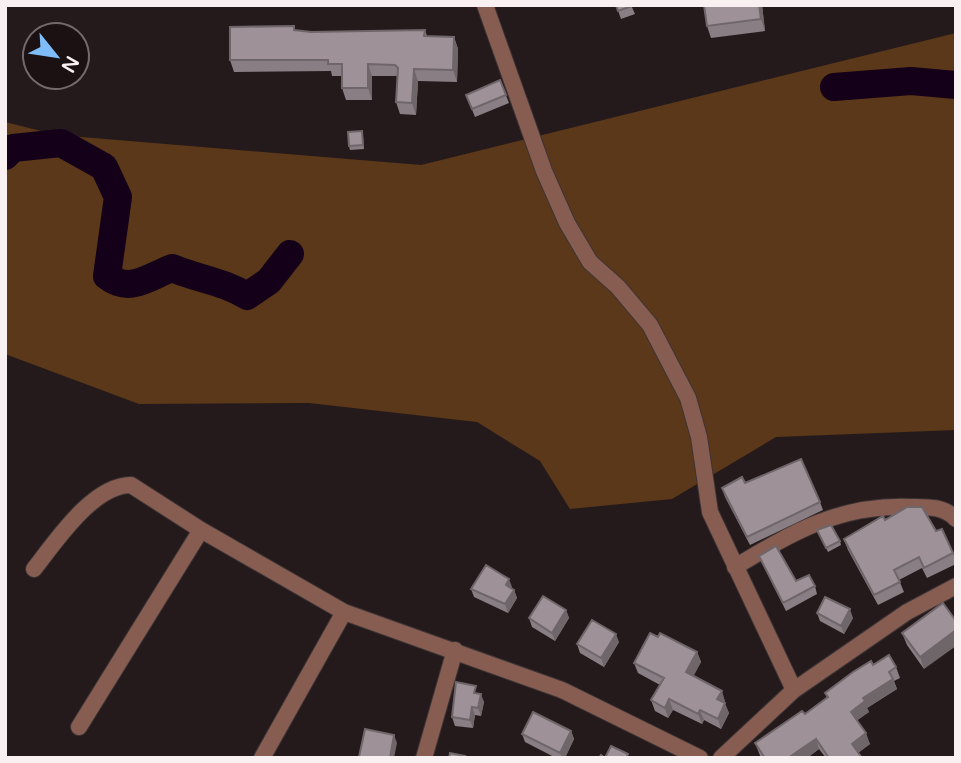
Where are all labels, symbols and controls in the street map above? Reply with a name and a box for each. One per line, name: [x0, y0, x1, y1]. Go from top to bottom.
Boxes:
north arrow: [21, 21, 91, 91]
text: N: [57, 52, 83, 76]

